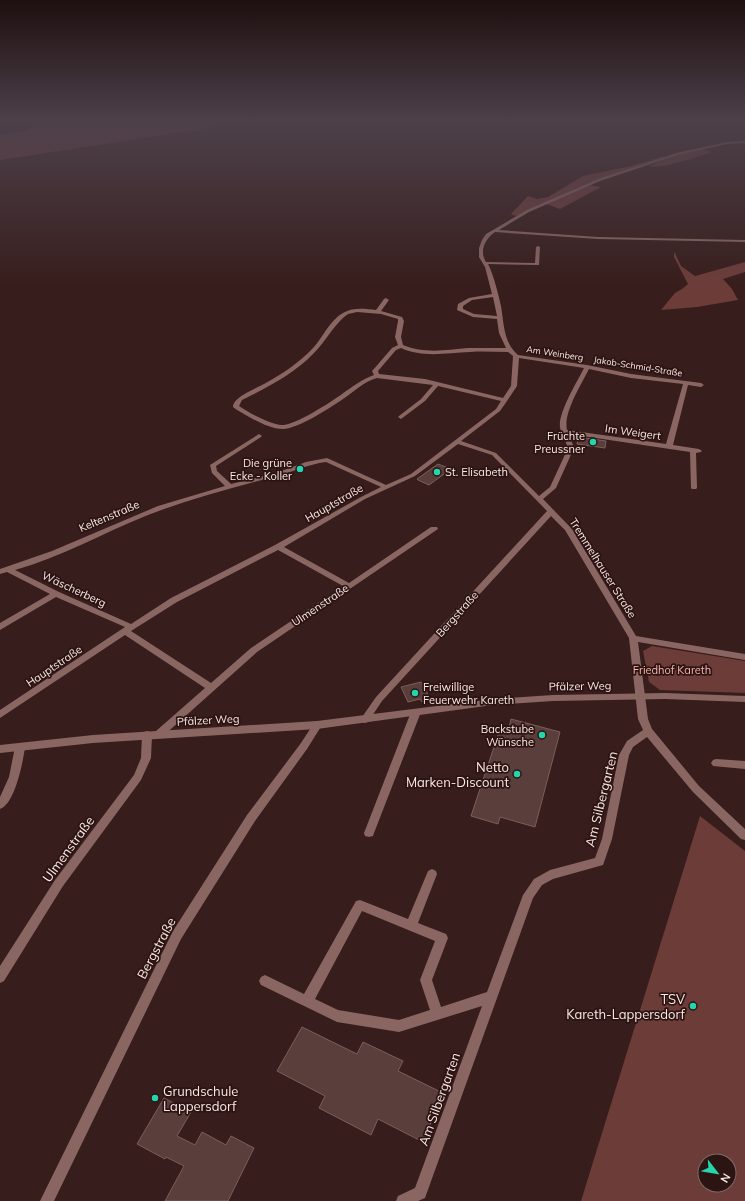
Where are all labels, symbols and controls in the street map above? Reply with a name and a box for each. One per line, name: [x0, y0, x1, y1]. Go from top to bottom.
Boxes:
street label: Am Weinberg: [526, 343, 584, 363]
street label: Jakob-Schmid-Straße: [593, 354, 683, 378]
street label: Im Weigert: [604, 421, 662, 443]
place label: Früchte Preussner: [534, 429, 585, 456]
marker: Früchte Preussner: [588, 437, 598, 447]
place label: Die grüne Ecke - Koller: [230, 456, 292, 483]
marker: Die grüne Ecke - Koller: [295, 464, 305, 474]
place label: St. Elisabeth: [445, 465, 508, 479]
marker: St. Elisabeth: [432, 467, 442, 477]
street label: Hauptstraße: [303, 481, 365, 525]
street label: Keltenstraße: [77, 497, 141, 535]
street label: Tremmelhauser Straße: [566, 515, 640, 621]
street label: Wäscherberg: [40, 568, 108, 610]
street label: Ulmenstraße: [289, 581, 351, 629]
street label: Bergstraße: [433, 588, 481, 640]
street label: Hauptstraße: [23, 642, 85, 690]
park label: Friedhof Kareth: [633, 663, 711, 677]
street label: Pfälzer Weg: [549, 678, 611, 694]
place label: Freiwillige Feuerwehr Kareth: [423, 680, 514, 707]
marker: Freiwillige Feuerwehr Kareth: [410, 688, 420, 698]
street label: Pfälzer Weg: [176, 711, 240, 729]
place label: Backstube Wünsche: [481, 722, 534, 749]
marker: Backstube Wünsche: [537, 730, 547, 740]
street label: Am Silbergarten: [581, 749, 621, 849]
place label: Netto Marken-Discount: [406, 759, 509, 790]
marker: Netto Marken-Discount: [512, 769, 522, 779]
street label: Ulmenstraße: [39, 813, 97, 885]
street label: Bergstraße: [133, 915, 179, 981]
place label: TSV Kareth-Lappersdorf: [566, 991, 686, 1022]
marker: TSV Kareth-Lappersdorf: [688, 1001, 698, 1011]
street label: Am Silbergarten: [415, 1050, 463, 1148]
place label: Grundschule Lappersdorf: [163, 1083, 238, 1114]
marker: Grundschule Lappersdorf: [150, 1093, 160, 1103]
north arrow: [697, 1153, 737, 1193]
text: N: [717, 1171, 734, 1185]

